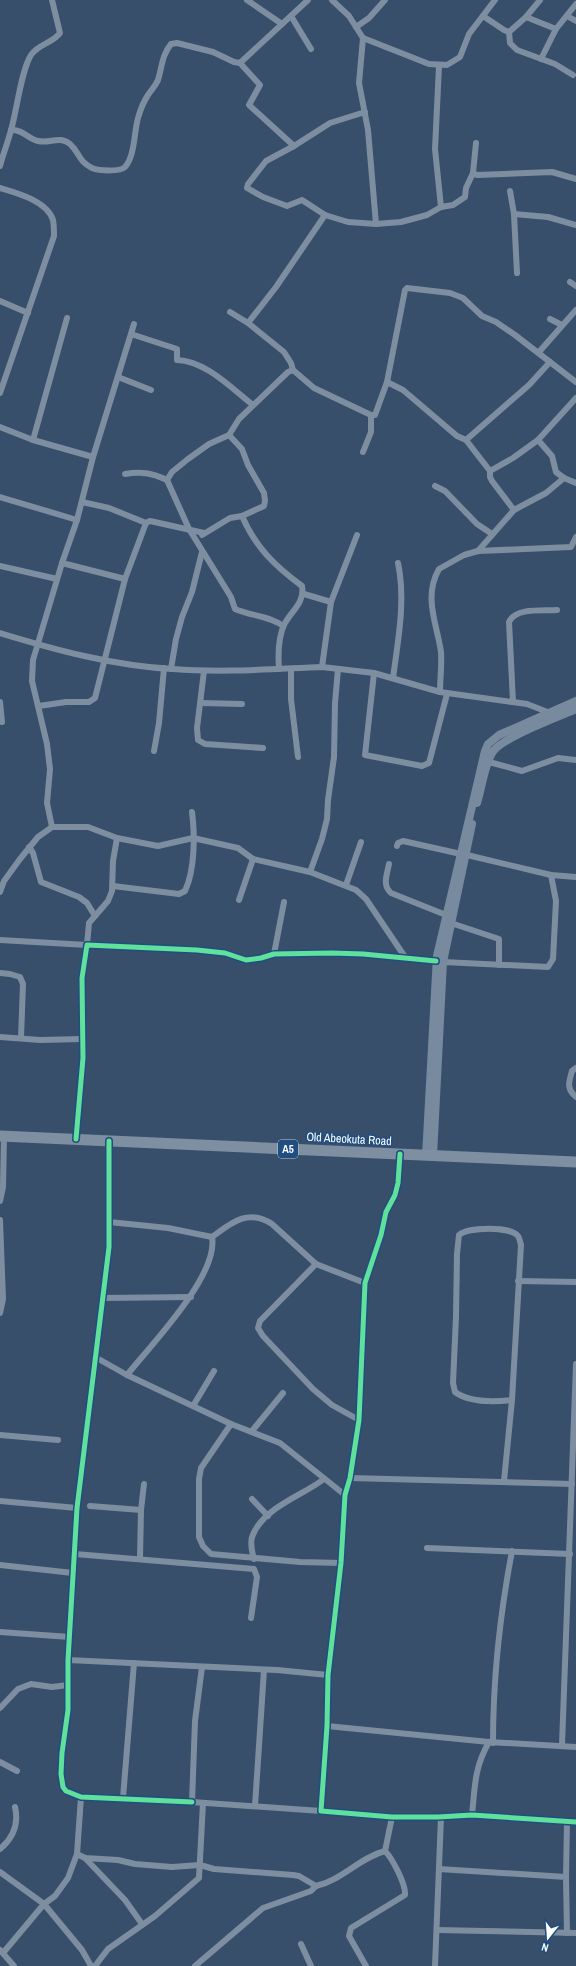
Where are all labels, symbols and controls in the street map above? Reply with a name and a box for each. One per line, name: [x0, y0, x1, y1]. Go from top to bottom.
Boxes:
street label: Old Abeokuta Road: [306, 1129, 392, 1149]
road number: A5: [278, 1140, 298, 1158]
north arrow: [528, 1918, 568, 1958]
text: N: [540, 1940, 550, 1955]

